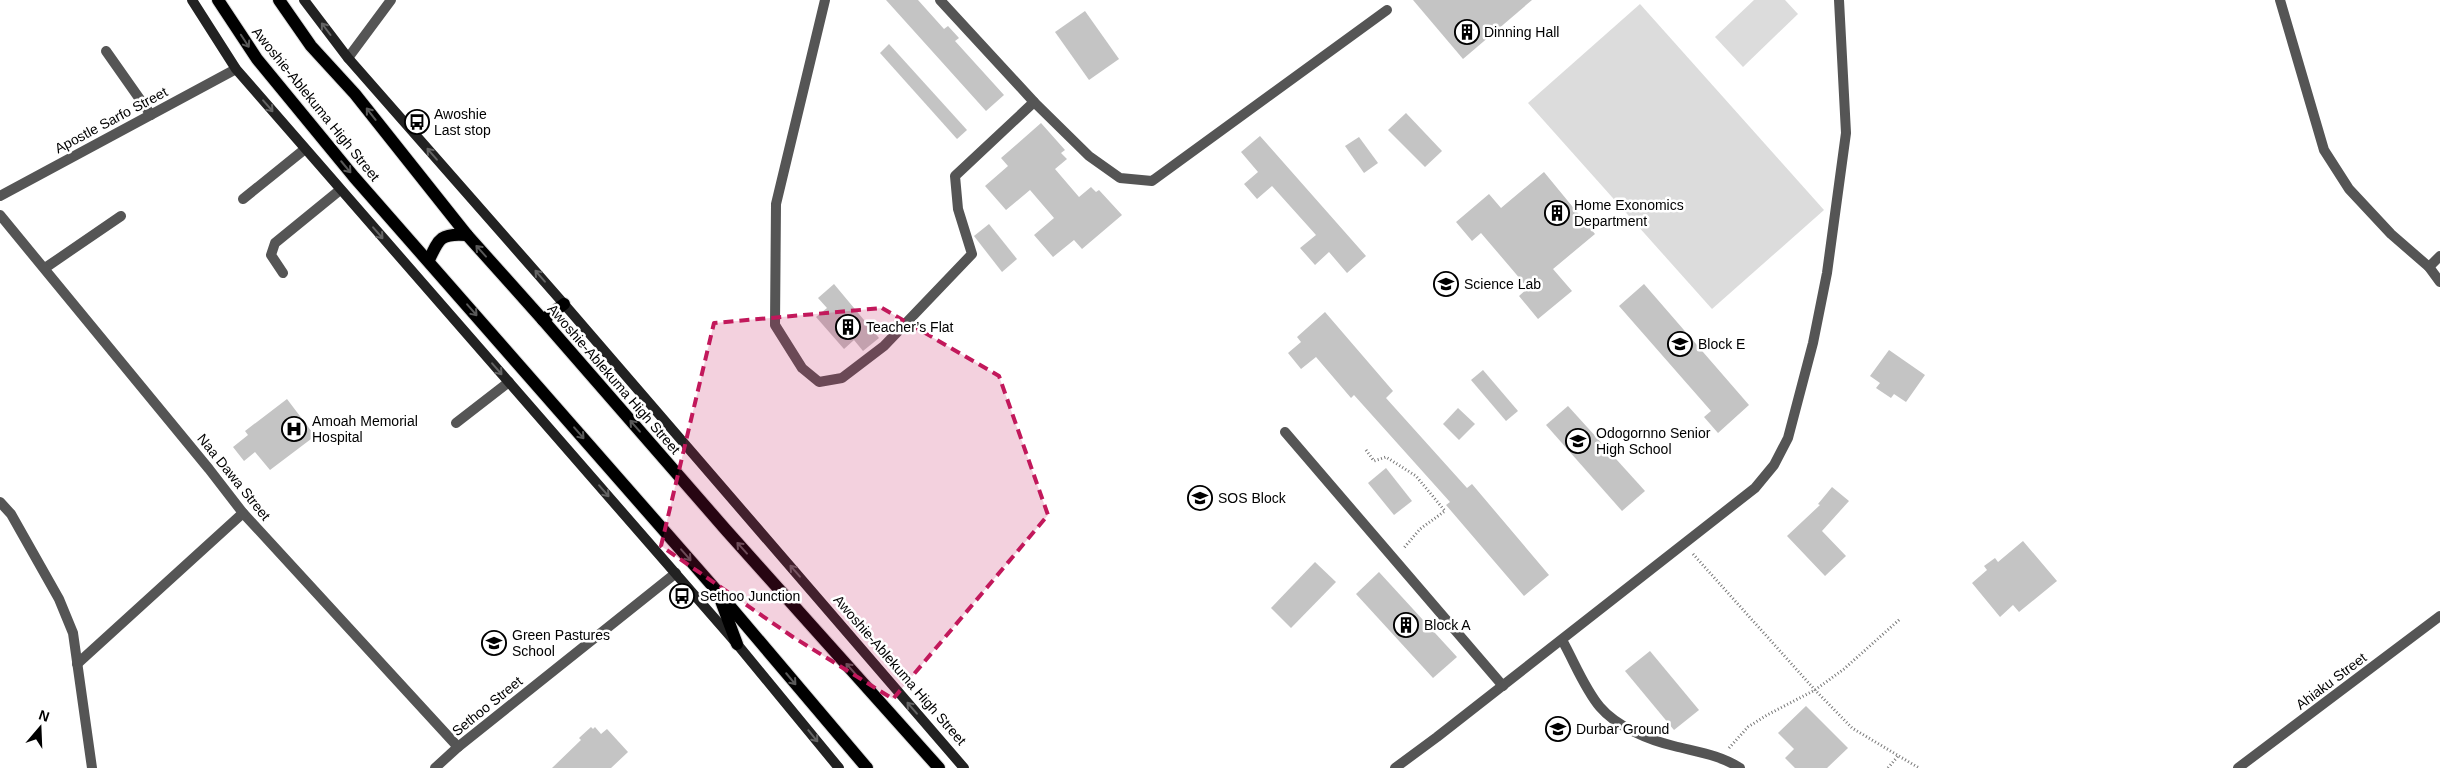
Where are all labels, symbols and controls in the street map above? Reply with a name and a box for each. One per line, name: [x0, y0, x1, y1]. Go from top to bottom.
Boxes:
building icon: Dinning Hall: [1454, 19, 1480, 45]
one-way arrow: [320, 23, 331, 36]
street label: Awoshie-Ablekuma High Street: [249, 24, 383, 184]
place label: Dinning Hall: [1484, 24, 1559, 40]
one-way arrow: [240, 33, 250, 47]
street label: Apostle Sarfo Street: [52, 83, 170, 156]
one-way arrow: [262, 99, 273, 112]
place label: Awoshie Last stop: [434, 106, 491, 138]
one-way arrow: [366, 108, 377, 121]
bus stop icon: Awoshie Last stop: [404, 109, 430, 135]
one-way arrow: [426, 148, 438, 161]
one-way arrow: [341, 161, 352, 174]
place label: Home Exonomics Department: [1574, 197, 1684, 229]
building icon: Home Exonomics Department: [1544, 200, 1570, 226]
one-way arrow: [373, 227, 384, 240]
one-way arrow: [476, 245, 487, 258]
one-way arrow: [534, 270, 545, 283]
school or university icon: Science Lab: [1433, 271, 1459, 297]
place label: Science Lab: [1464, 276, 1541, 292]
street label: Awoshie-Ablekuma High Street: [544, 301, 684, 457]
one-way arrow: [466, 304, 478, 317]
building icon: Teacher’s Flat: [835, 314, 861, 340]
place label: Teacher’s Flat: [866, 319, 954, 335]
school or university icon: Block E: [1667, 331, 1693, 357]
place label: Block E: [1698, 336, 1745, 352]
one-way arrow: [491, 362, 503, 375]
place label: Amoah Memorial Hospital: [312, 413, 418, 445]
hospital icon: Amoah Memorial Hospital: [281, 416, 307, 442]
one-way arrow: [629, 419, 641, 432]
place label: Odogornno Senior High School: [1596, 425, 1711, 457]
one-way arrow: [573, 426, 585, 439]
school or university icon: Odogornno Senior High School: [1565, 428, 1591, 454]
street label: Naa Dawa Street: [194, 431, 274, 524]
one-way arrow: [598, 485, 610, 498]
school or university icon: SOS Block: [1187, 485, 1213, 511]
place label: SOS Block: [1218, 490, 1287, 506]
one-way arrow: [736, 542, 748, 555]
one-way arrow: [680, 548, 691, 561]
one-way arrow: [789, 565, 800, 578]
bus stop icon: Sethoo Junction: [669, 583, 695, 609]
place label: Sethoo Junction: [700, 588, 800, 604]
street label: Awoshie-Ablekuma High Street: [830, 592, 970, 748]
building icon: Block A: [1393, 612, 1419, 638]
place label: Block A: [1424, 617, 1471, 633]
place label: Green Pastures School: [512, 627, 610, 659]
school or university icon: Green Pastures School: [481, 630, 507, 656]
street label: Ahiaku Street: [2293, 649, 2369, 713]
one-way arrow: [845, 662, 856, 675]
one-way arrow: [786, 672, 797, 685]
street label: Sethoo Street: [449, 673, 525, 739]
one-way arrow: [907, 701, 918, 714]
north arrow: [15, 703, 65, 753]
text: N: [37, 706, 52, 725]
school or university icon: Durbar Ground: [1545, 716, 1571, 742]
place label: Durbar Ground: [1576, 721, 1669, 737]
one-way arrow: [807, 729, 818, 742]

